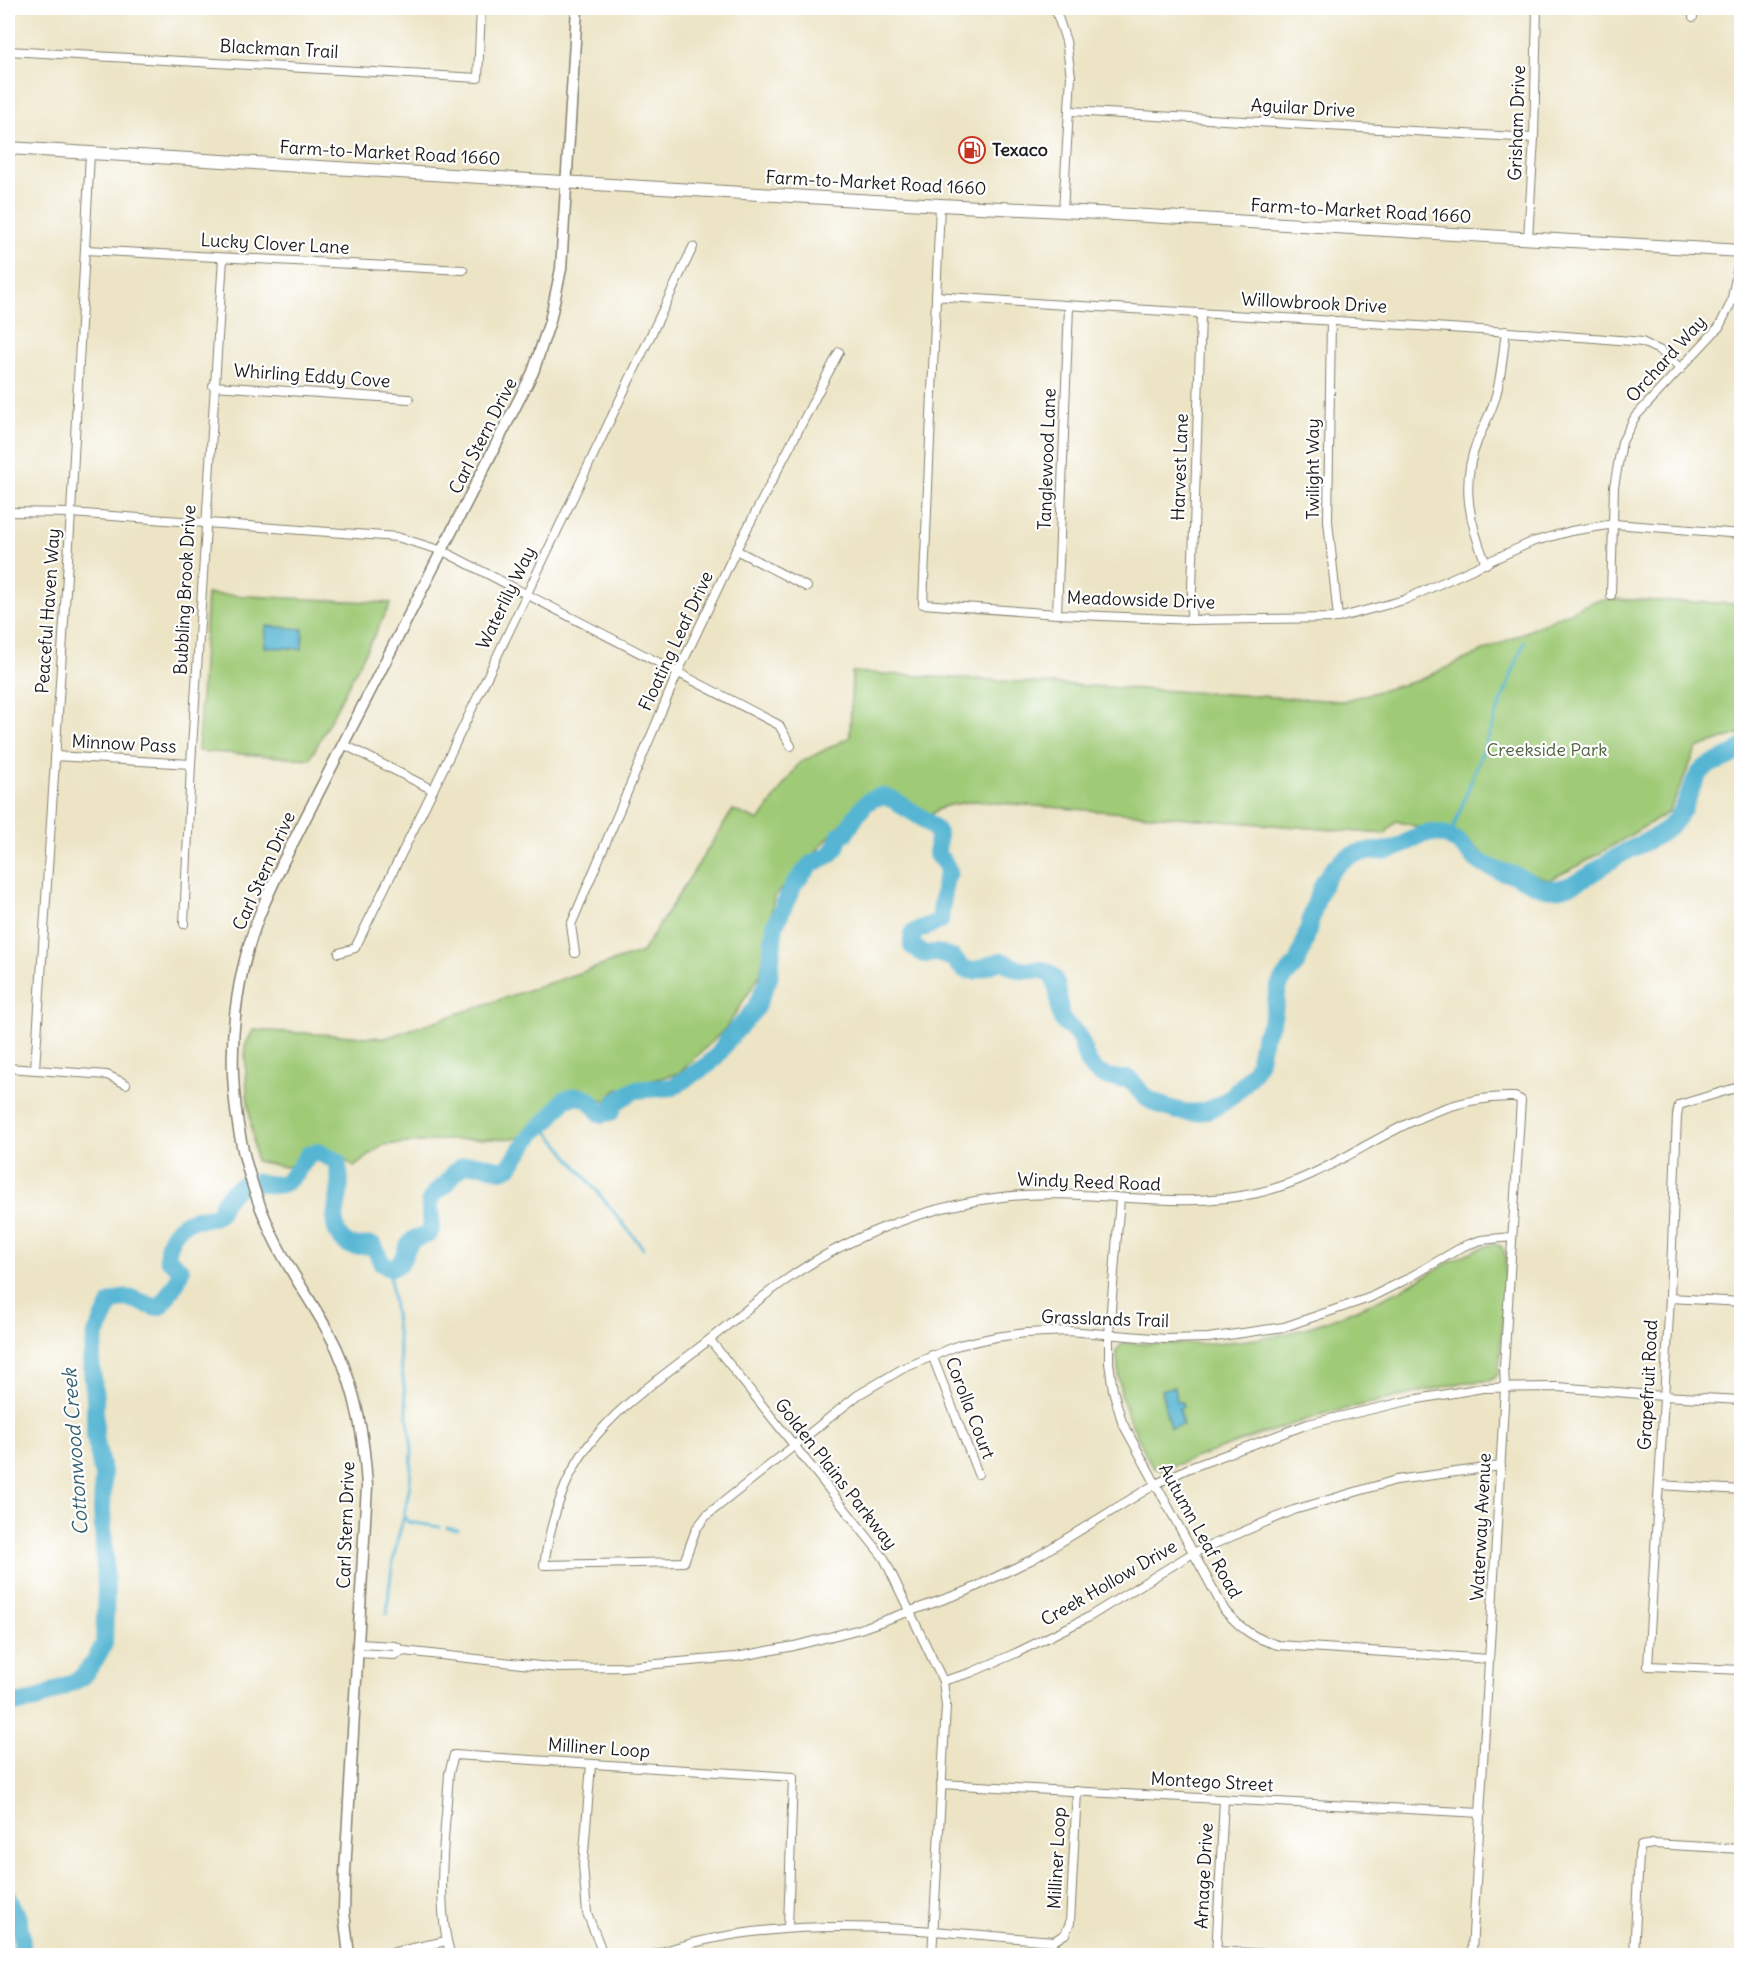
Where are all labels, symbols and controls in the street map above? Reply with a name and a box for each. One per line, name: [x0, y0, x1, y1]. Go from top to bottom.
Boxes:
street label: Blackman Trail: [219, 34, 339, 63]
street label: Grisham Drive: [1503, 65, 1530, 181]
street label: Aguilar Drive: [1250, 93, 1356, 122]
street label: Farm-to-Market Road 1660: [279, 135, 501, 170]
fuel station icon: Texaco: [957, 135, 987, 165]
place label: Texaco: [992, 138, 1048, 161]
street label: Farm-to-Market Road 1660: [765, 165, 987, 200]
street label: Farm-to-Market Road 1660: [1250, 193, 1472, 228]
street label: Lucky Clover Lane: [200, 228, 350, 259]
street label: Willowbrook Drive: [1240, 287, 1388, 318]
street label: Orchard Way: [1621, 310, 1711, 407]
street label: Whirling Eddy Cove: [233, 359, 391, 392]
street label: Carl Stern Drive: [443, 374, 522, 498]
street label: Tanglewood Lane: [1033, 388, 1060, 530]
street label: Harvest Lane: [1166, 413, 1193, 521]
street label: Twilight Way: [1301, 418, 1324, 520]
street label: Bubbling Brook Drive: [169, 504, 200, 676]
street label: Peaceful Haven Way: [30, 527, 65, 694]
street label: Waterlily Way: [471, 543, 540, 653]
street label: Floating Leaf Drive: [633, 567, 718, 714]
street label: Meadowside Drive: [1066, 585, 1216, 614]
street label: Minnow Pass: [71, 729, 177, 758]
park label: Creekside Park: [1486, 738, 1608, 761]
street label: Carl Stern Drive: [227, 808, 300, 934]
street label: Windy Reed Road: [1017, 1168, 1162, 1196]
street label: Grasslands Trail: [1041, 1305, 1170, 1332]
street label: Grapefruit Road: [1633, 1319, 1662, 1451]
street label: Corolla Court: [940, 1354, 1000, 1462]
water label: Cottonwood Creek: [56, 1366, 93, 1536]
street label: Golden Plains Parkway: [770, 1393, 903, 1554]
street label: Waterway Avenue: [1465, 1452, 1496, 1602]
street label: Autumn Leaf Road: [1154, 1459, 1247, 1603]
street label: Carl Stern Drive: [332, 1461, 359, 1589]
street label: Creek Hollow Drive: [1036, 1534, 1181, 1631]
street label: Milliner Loop: [547, 1732, 651, 1763]
street label: Montego Street: [1150, 1767, 1274, 1796]
street label: Milliner Loop: [1042, 1806, 1071, 1910]
street label: Arnage Drive: [1189, 1822, 1218, 1930]

